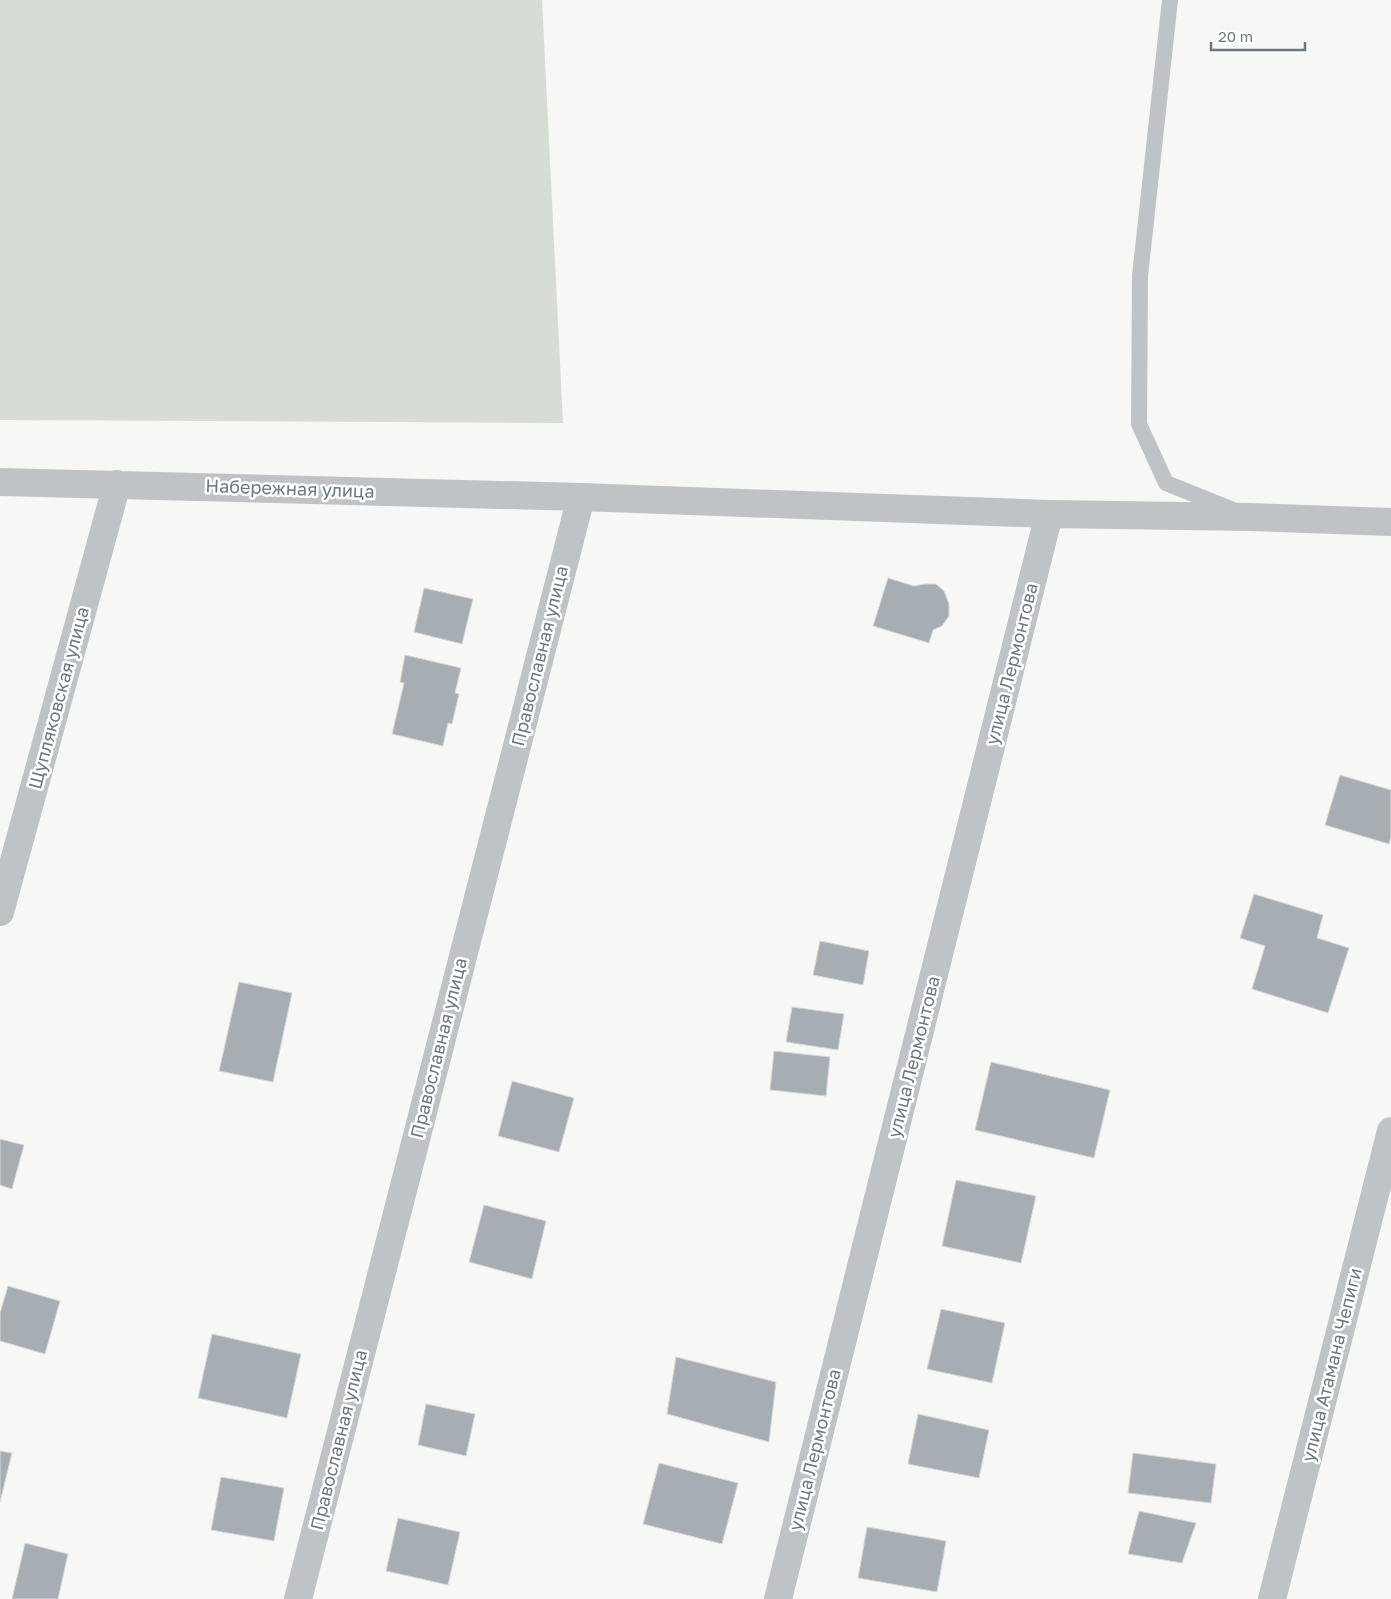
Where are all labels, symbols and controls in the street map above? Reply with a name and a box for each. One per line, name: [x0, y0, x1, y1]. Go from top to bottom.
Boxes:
scale bar: [1211, 20, 1305, 52]
text: 20 m: [1218, 27, 1253, 45]
street label: Набережная улица: [205, 474, 375, 502]
street label: Православная улица: [506, 563, 572, 748]
street label: улица Лермонтова: [980, 580, 1042, 747]
street label: Щупляковская улица: [23, 604, 93, 791]
street label: Православная улица: [405, 955, 471, 1140]
street label: улица Лермонтова: [882, 973, 944, 1140]
street label: улица Атамана Чепиги: [1296, 1265, 1366, 1464]
street label: Православная улица: [305, 1347, 371, 1532]
street label: улица Лермонтова: [783, 1366, 845, 1533]

